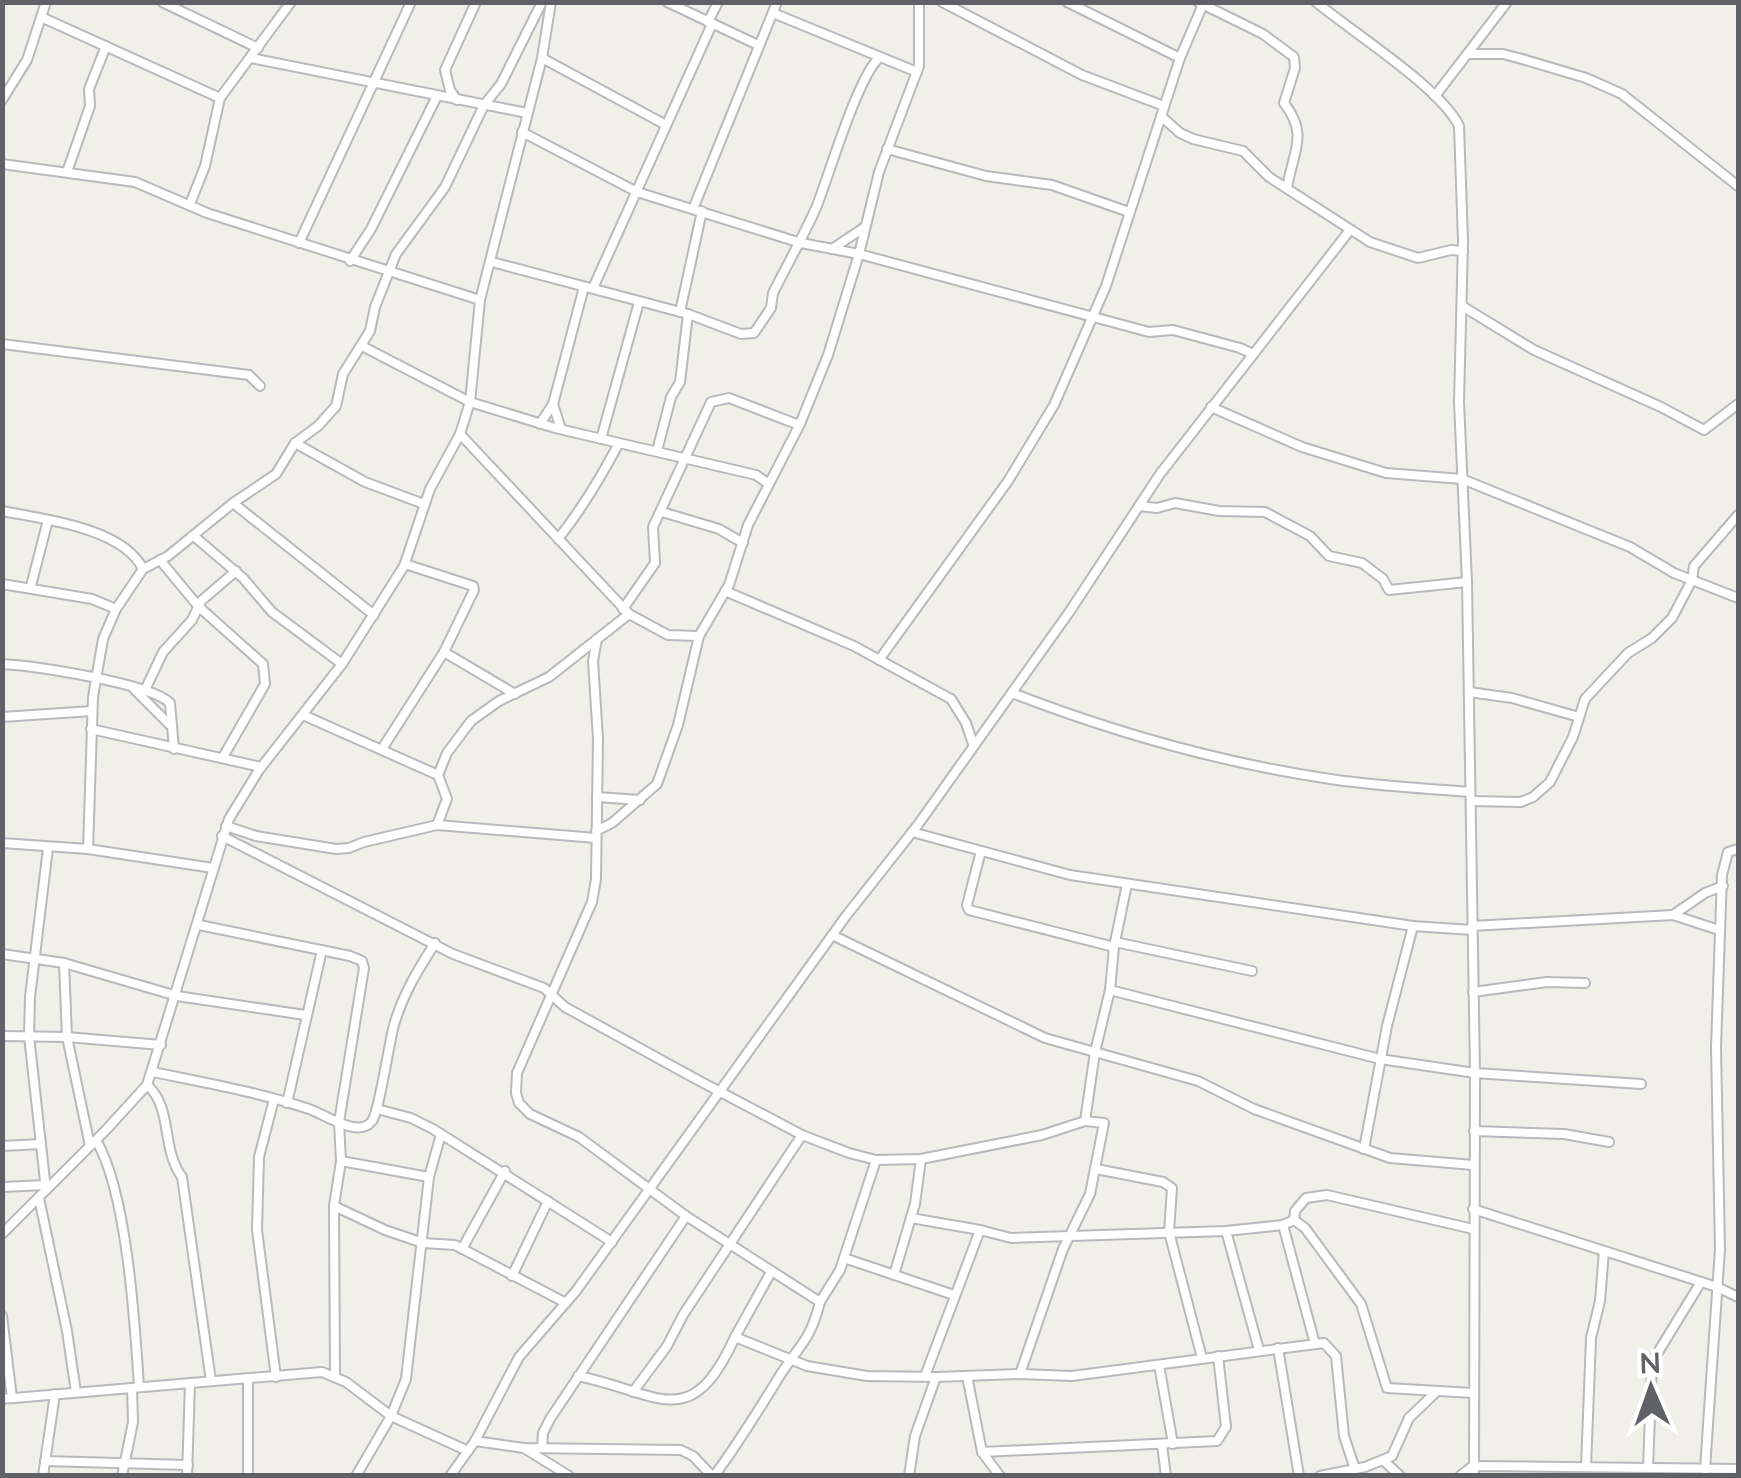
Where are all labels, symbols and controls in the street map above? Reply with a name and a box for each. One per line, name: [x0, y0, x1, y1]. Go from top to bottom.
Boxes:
north arrow: [1601, 1338, 1701, 1438]
text: N: [1639, 1345, 1661, 1379]

